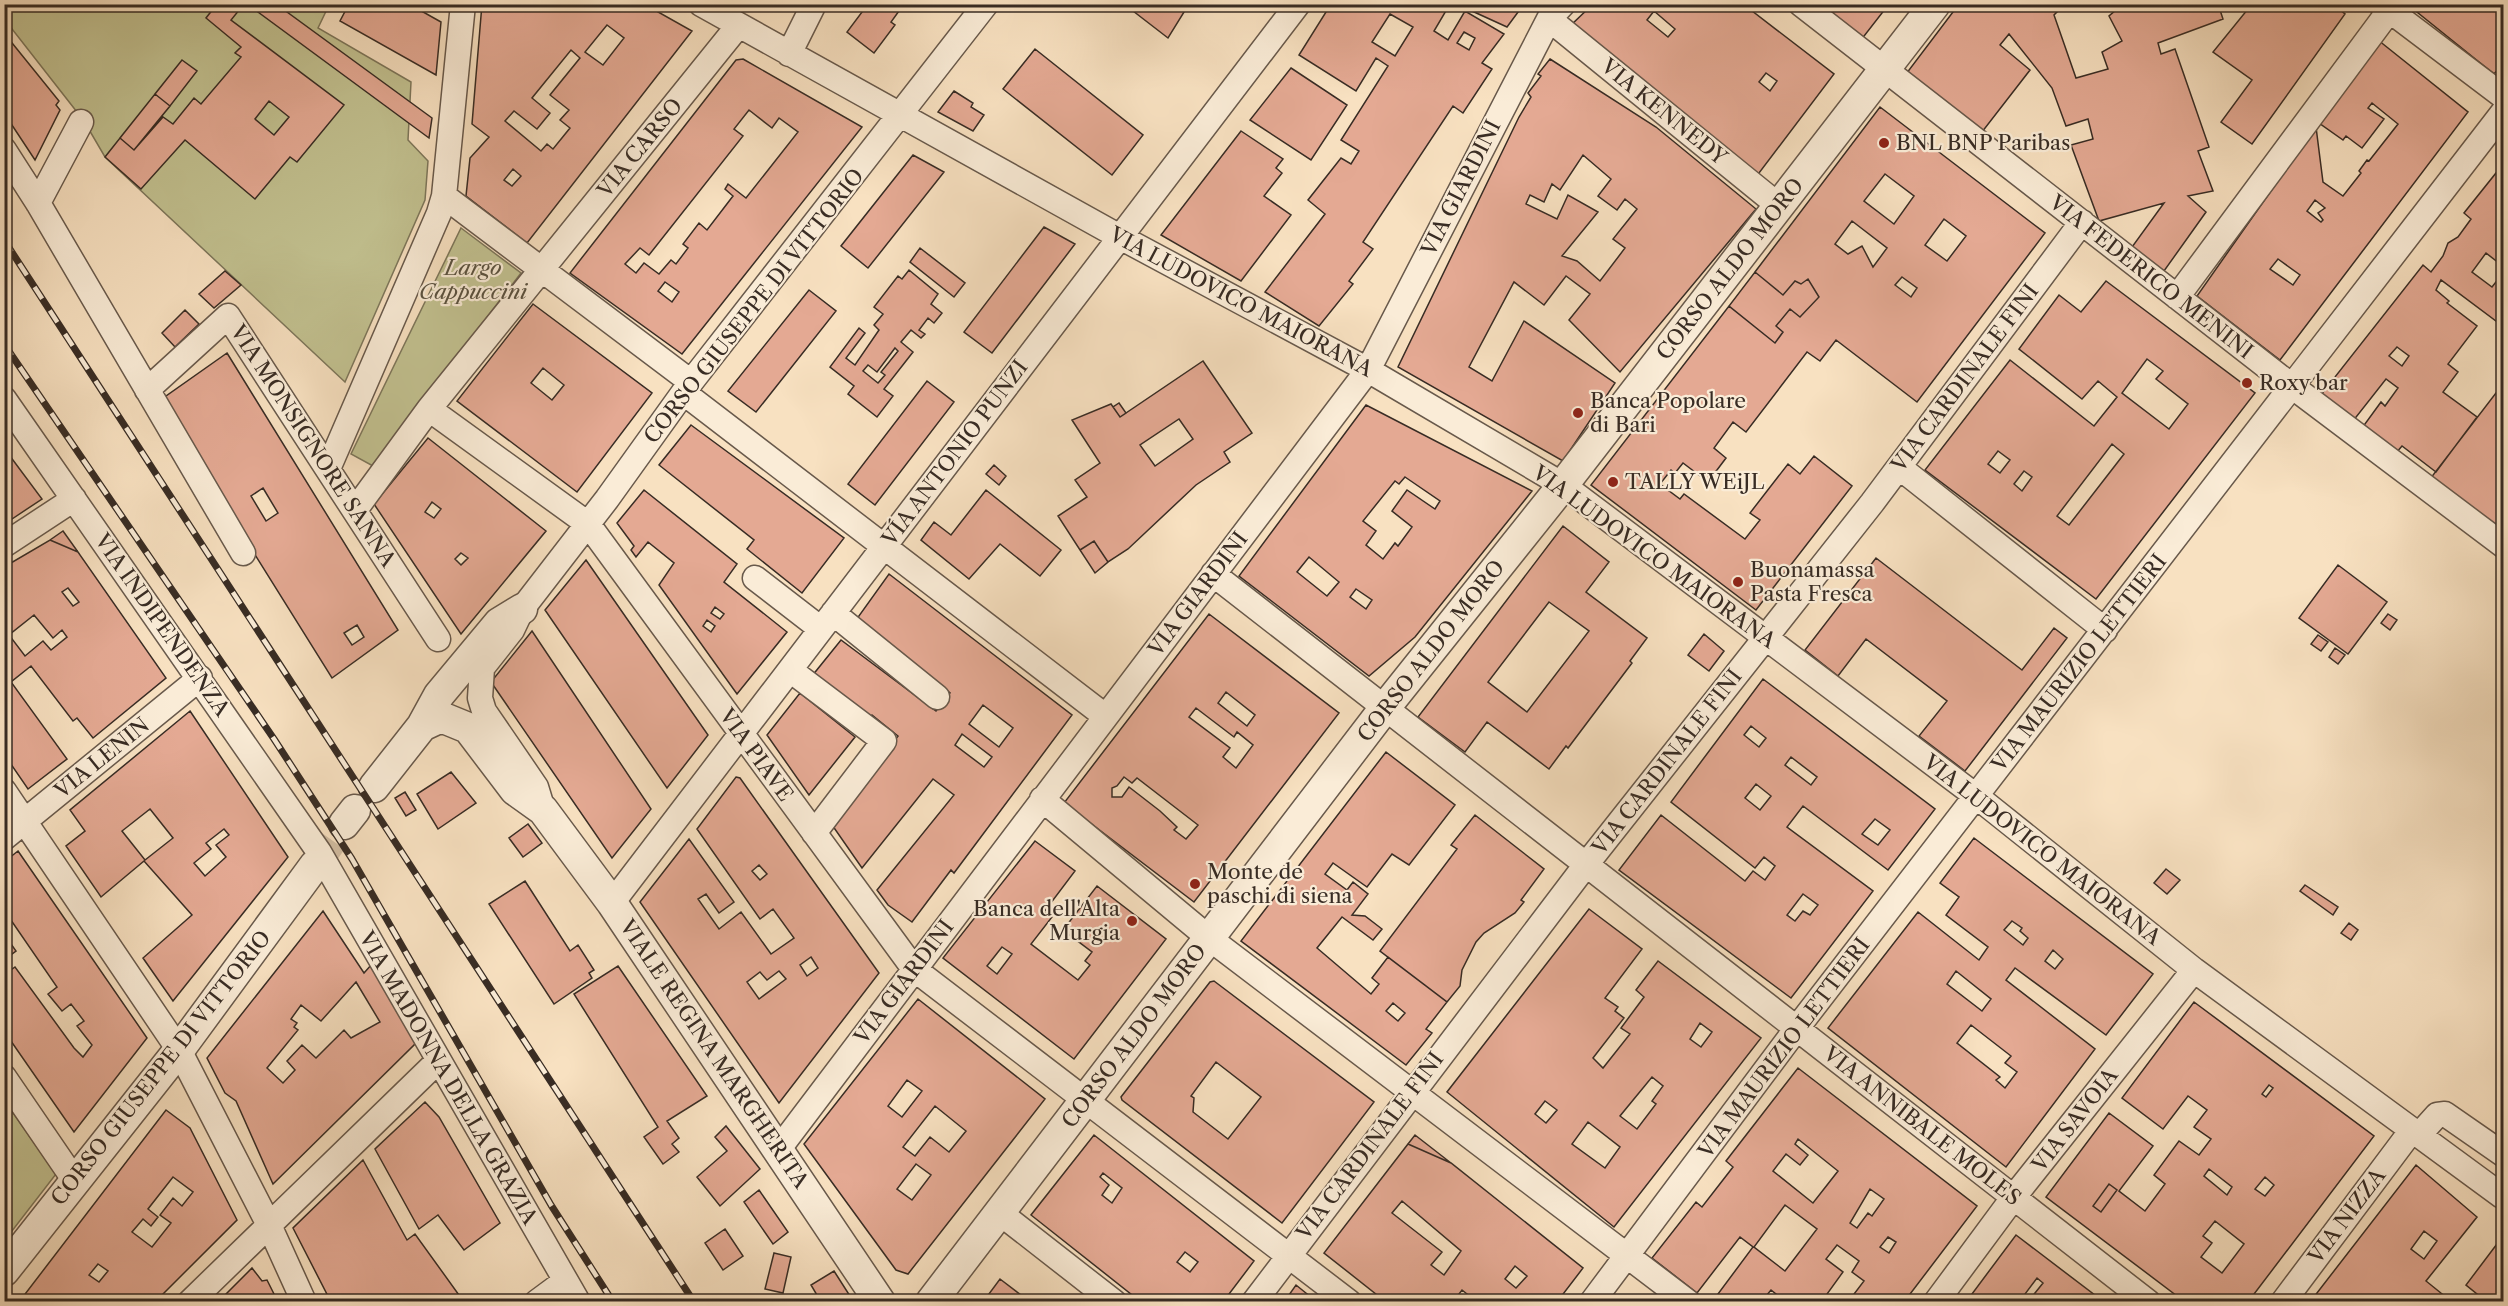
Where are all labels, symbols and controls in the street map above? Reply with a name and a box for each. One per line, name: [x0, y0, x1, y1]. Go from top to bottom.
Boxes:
street label: VIA KENNEDY: [1596, 53, 1733, 171]
street label: VIA CARSO: [591, 93, 687, 203]
street label: VIA GIARDINI: [1415, 116, 1506, 261]
place label: BNL BNP Paribas: [1896, 130, 2070, 155]
marker: BNL BNP Paribas: [1877, 136, 1891, 150]
street label: CORSO GIUSEPPE DI VITTORIO: [639, 163, 869, 448]
street label: CORSO ALDO MORO: [1651, 173, 1808, 365]
street label: VIA FEDERICO MENINI: [2044, 189, 2258, 364]
street label: VIA LUDOVICO MAIORANA: [1104, 221, 1377, 382]
park label: Largo Cappuccini: [419, 255, 528, 304]
street label: VIA CARDINALE FINI: [1885, 279, 2043, 477]
street label: VIA MONSIGNORE SANNA: [225, 319, 401, 572]
street label: VÍA ANTONIO PUNZI: [876, 355, 1033, 551]
place label: Roxy bar: [2259, 370, 2348, 395]
marker: Roxy bar: [2240, 376, 2254, 390]
place label: Banca Popolare di Bari: [1590, 388, 1746, 437]
marker: Banca Popolare di Bari: [1571, 406, 1585, 420]
street label: VIA LUDOVICO MAIORANA: [1527, 459, 1781, 654]
place label: TALLY WEiJL: [1625, 469, 1765, 494]
marker: TALLY WEiJL: [1606, 475, 1620, 489]
street label: VIA GIARDINI: [1142, 527, 1252, 662]
street label: VIA INDIPENDENZA: [89, 528, 235, 721]
street label: VIA MAURIZIO LETTIERI: [1985, 549, 2171, 777]
street label: CORSO ALDO MORO: [1352, 555, 1509, 747]
place label: Buonamassa Pasta Fresca: [1750, 557, 1876, 606]
marker: Buonamassa Pasta Fresca: [1731, 575, 1745, 589]
street label: VIA CARDINALE FINI: [1586, 664, 1747, 860]
street label: VIA PIAVE: [714, 703, 798, 806]
street label: VIA LENIN: [49, 712, 154, 804]
street label: VIA LUDOVICO MAIORANA: [1918, 748, 2166, 950]
place label: Monte de paschi di siena: [1207, 859, 1354, 908]
marker: Monte de paschi di siena: [1188, 877, 1202, 891]
place label: Banca dell'Alta Murgia: [973, 896, 1121, 945]
street label: VIALE REGINA MARGHERITA: [614, 914, 814, 1193]
marker: Banca dell'Alta Murgia: [1125, 914, 1139, 928]
street label: VIA GIARDINI: [848, 915, 958, 1050]
street label: CORSO GIUSEPPE DI VITTORIO: [46, 925, 276, 1210]
street label: VIA MADONNA DELLA GRAZIA: [354, 926, 543, 1229]
street label: VIA MAURIZIO LETTIERI: [1692, 933, 1875, 1163]
street label: CORSO ALDO MORO: [1056, 939, 1211, 1133]
street label: VIA ANNIBALE MOLES: [1818, 1040, 2026, 1210]
street label: VIA CARDINALE FINI: [1290, 1047, 1448, 1245]
street label: VIA SAVOIA: [2026, 1063, 2123, 1177]
street label: VIA NIZZA: [2302, 1163, 2391, 1269]

